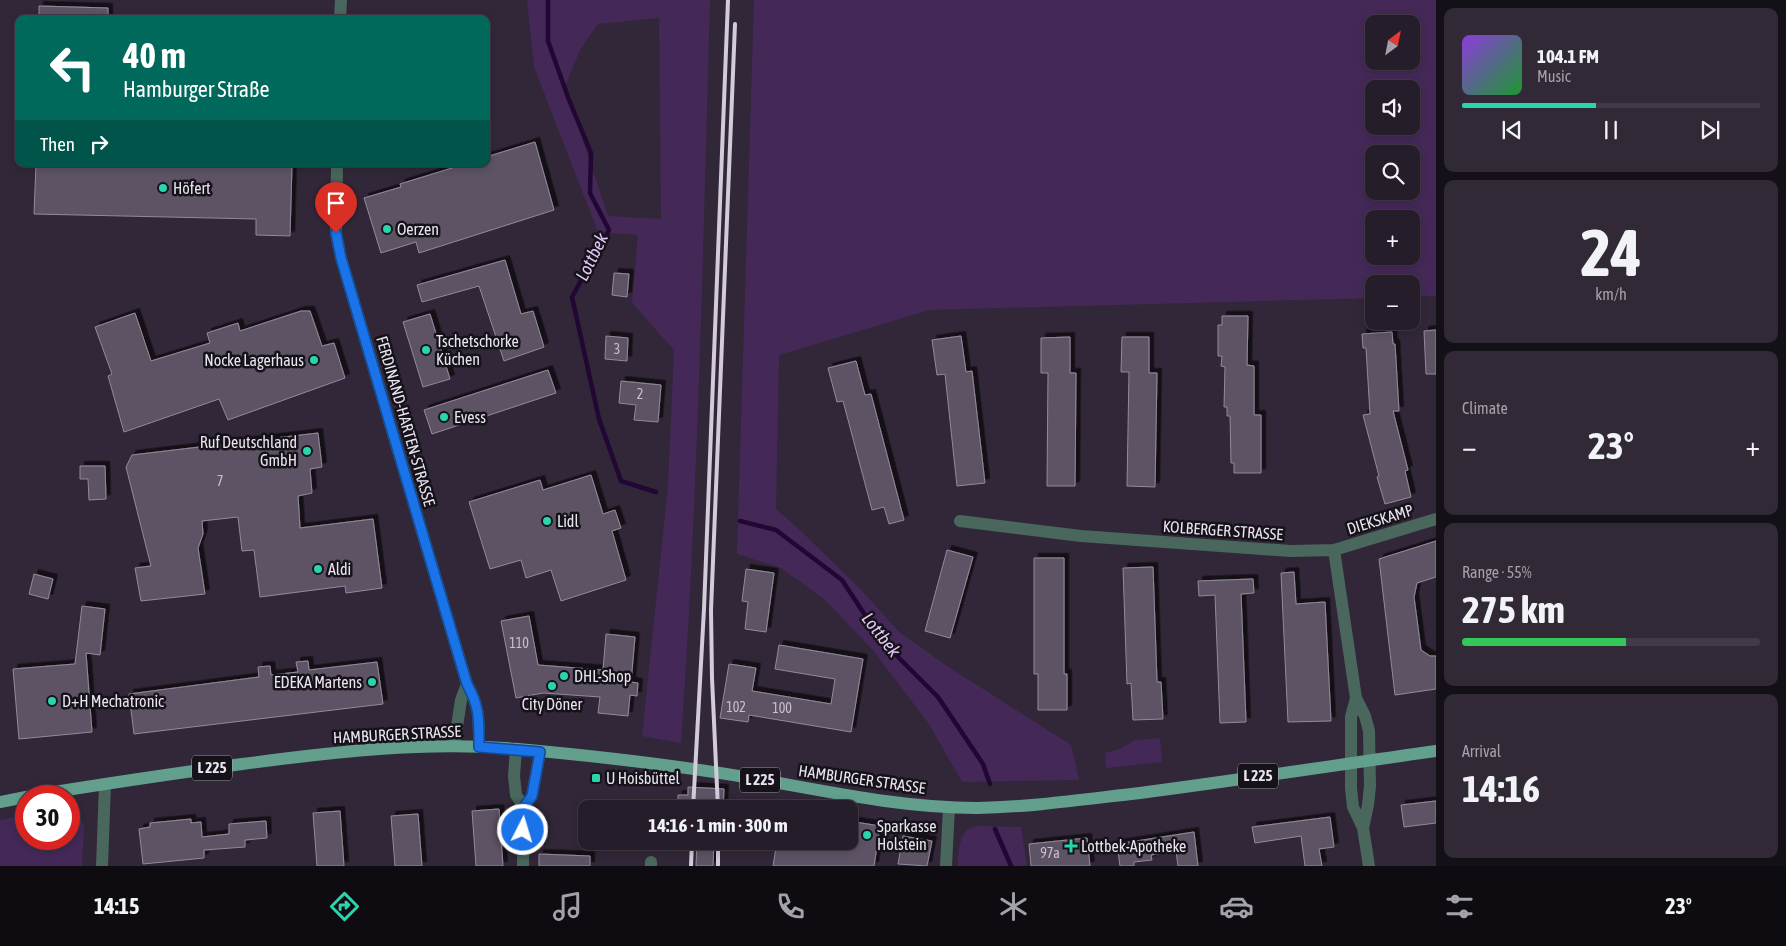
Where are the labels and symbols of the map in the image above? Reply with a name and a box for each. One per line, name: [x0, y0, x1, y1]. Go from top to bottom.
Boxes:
north arrow: [1365, 15, 1420, 70]
place label: Höfert: [173, 179, 211, 197]
marker: Höfert: [157, 182, 169, 194]
pin: [315, 182, 357, 233]
place label: Oerzen: [397, 220, 439, 238]
marker: Oerzen: [381, 223, 393, 235]
water label: Lottbek: [571, 229, 613, 284]
place label: Tschetschorke Küchen: [436, 332, 519, 368]
street label: FERDINAND-HARTEN-STRASSE: [373, 334, 439, 508]
house number: 3: [614, 341, 620, 357]
marker: Tschetschorke Küchen: [420, 344, 432, 356]
place label: Nocke Lagerhaus: [204, 351, 304, 370]
marker: Nocke Lagerhaus: [308, 354, 320, 366]
house number: 2: [637, 386, 643, 402]
place label: Evess: [454, 408, 486, 426]
marker: Evess: [438, 411, 450, 423]
place label: Ruf Deutschland GmbH: [200, 433, 297, 469]
marker: Ruf Deutschland GmbH: [301, 445, 313, 457]
house number: 7: [217, 473, 223, 489]
street label: DIEKSKAMP: [1345, 500, 1416, 538]
place label: Lidl: [557, 512, 579, 530]
marker: Lidl: [541, 515, 553, 527]
street label: KOLBERGER STRASSE: [1162, 517, 1284, 543]
place label: Aldi: [328, 560, 351, 578]
marker: Aldi: [312, 563, 324, 575]
water label: Lottbek: [858, 608, 906, 662]
house number: 110: [509, 635, 529, 651]
place label: DHL-Shop: [574, 667, 631, 686]
marker: DHL-Shop: [558, 670, 570, 682]
place label: EDEKA Martens: [274, 673, 362, 691]
marker: EDEKA Martens: [366, 676, 378, 688]
marker: City Döner: [546, 680, 558, 692]
place label: D+H Mechatronic: [62, 692, 164, 710]
marker: D+H Mechatronic: [46, 695, 58, 707]
place label: City Döner: [522, 695, 583, 714]
house number: 102: [726, 699, 746, 715]
house number: 100: [772, 700, 792, 716]
street label: HAMBURGER STRASSE: [333, 722, 462, 746]
road number: L 225: [192, 756, 232, 780]
street label: HAMBURGER STRASSE: [797, 761, 927, 797]
road number: L 225: [1238, 764, 1278, 788]
road number: L 225: [740, 768, 780, 792]
place label: U Hoisbüttel: [606, 769, 680, 787]
marker: U Hoisbüttel: [590, 772, 602, 784]
speed limit sign: 30: [15, 785, 80, 850]
position arrow: [496, 803, 548, 855]
place label: Sparkasse Holstein: [877, 817, 937, 853]
marker: Sparkasse Holstein: [861, 829, 873, 841]
place label: Lottbek-Apotheke: [1081, 837, 1186, 856]
marker: Lottbek-Apotheke: [1065, 840, 1077, 852]
house number: 97a: [1040, 845, 1060, 861]

